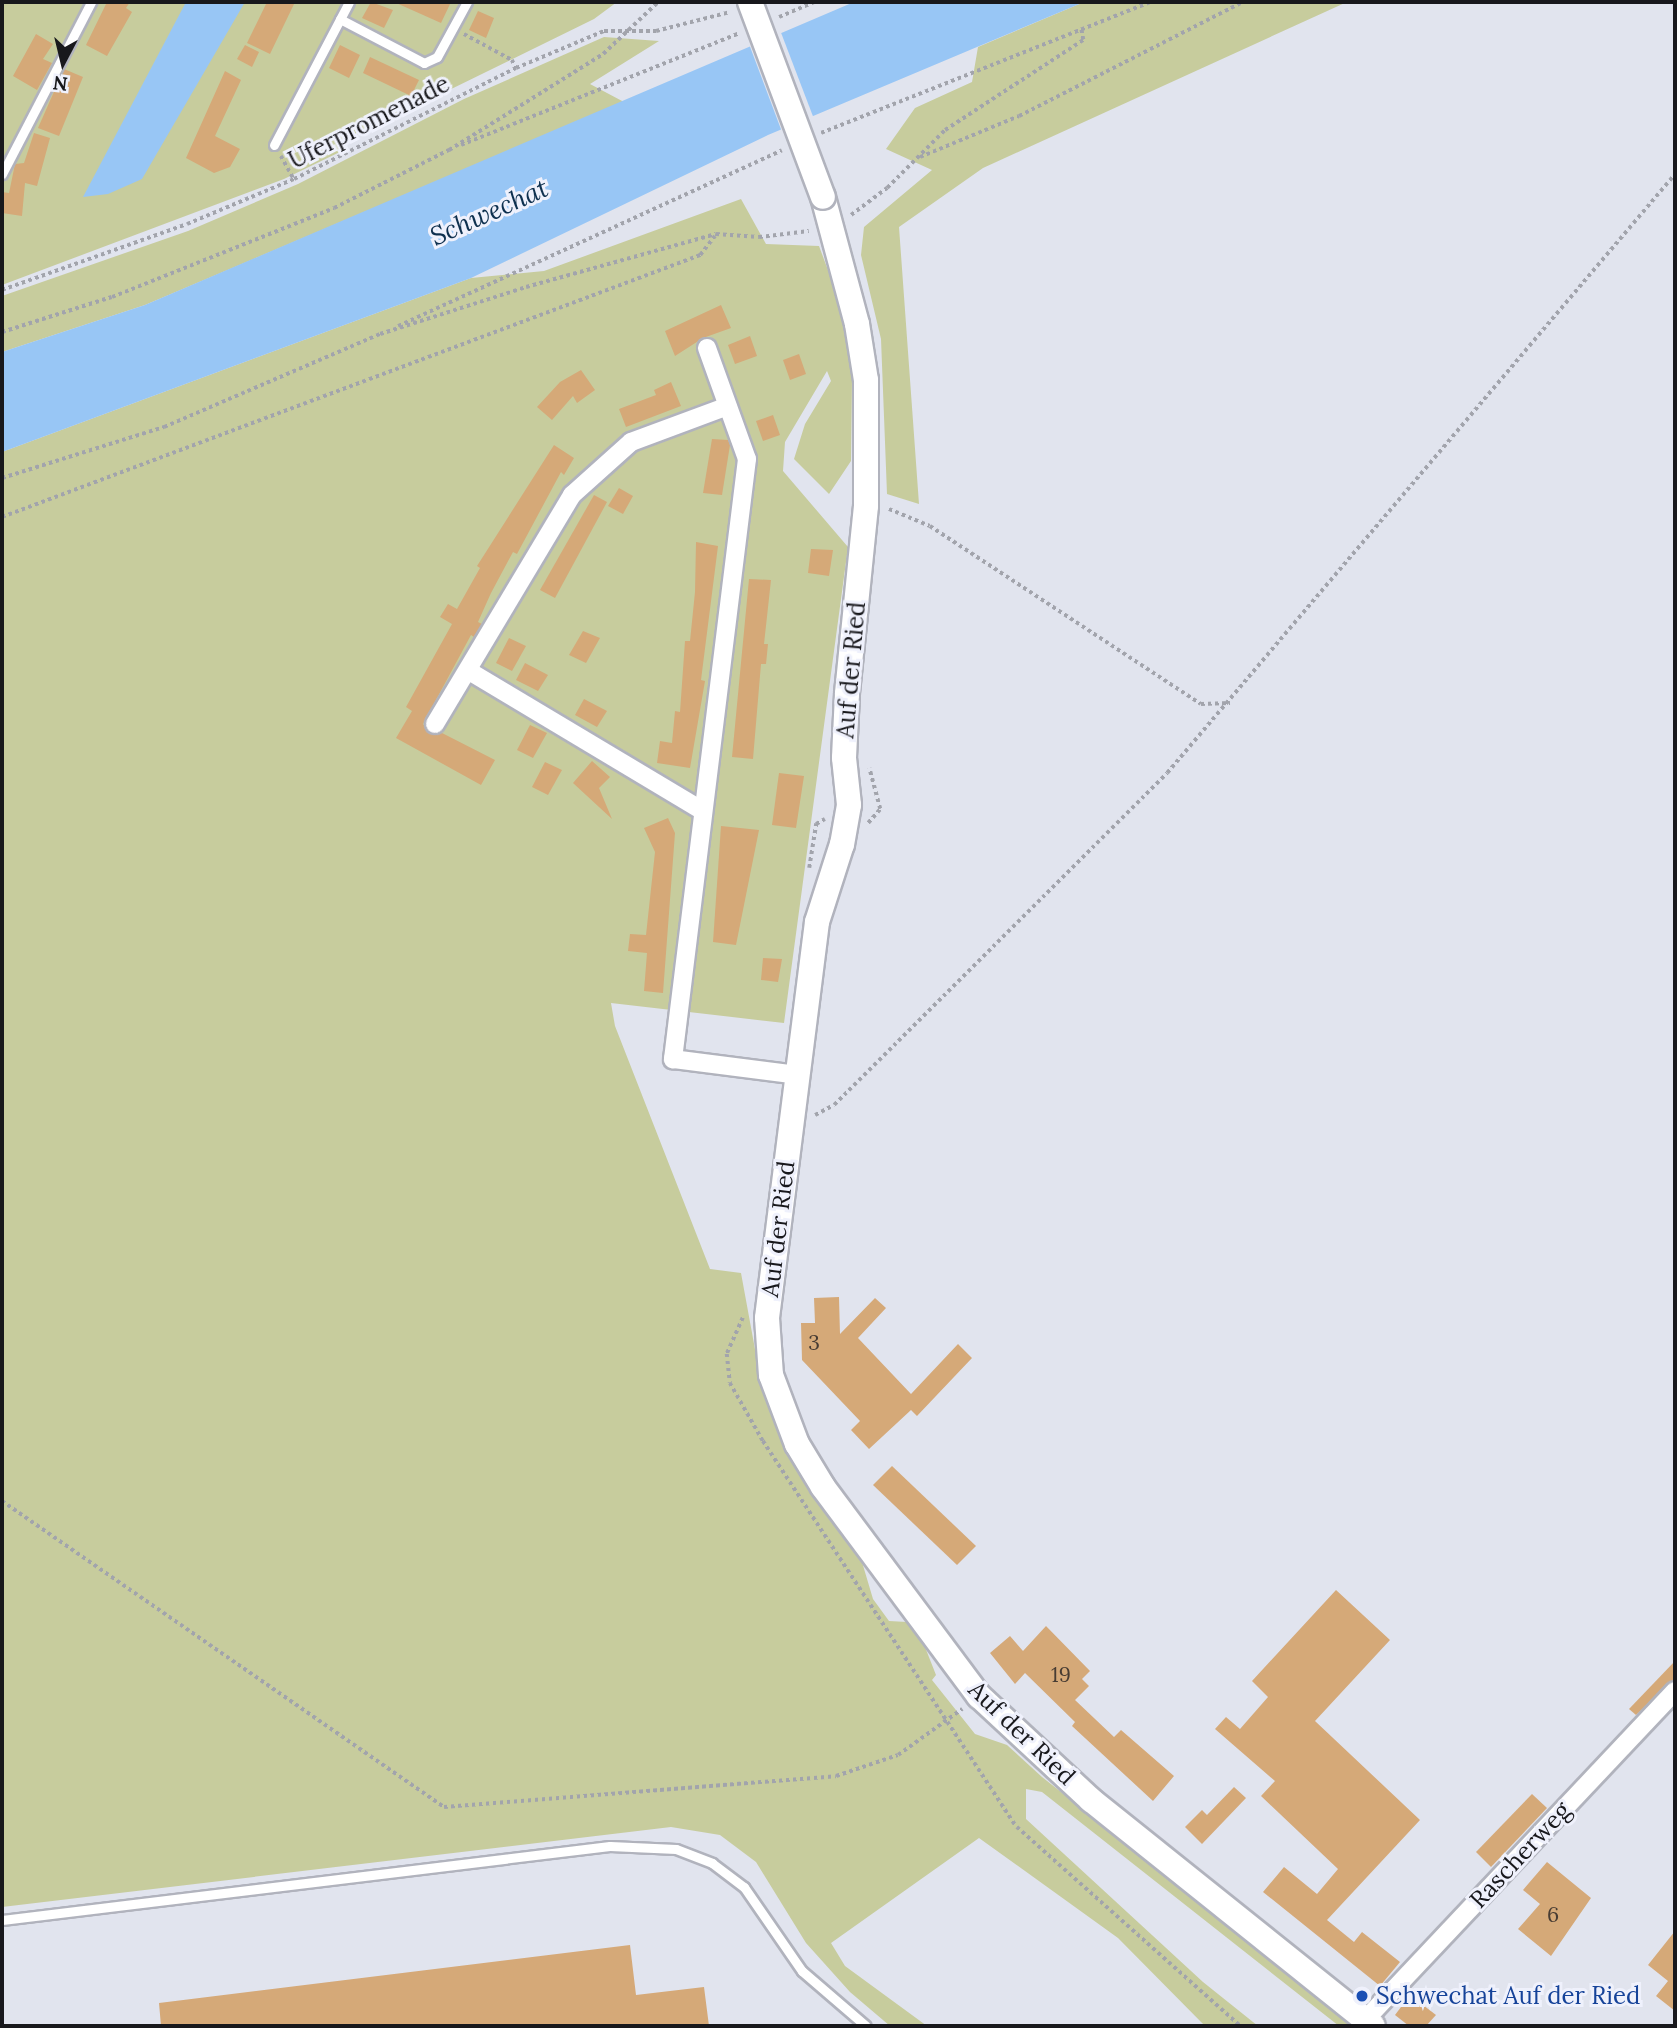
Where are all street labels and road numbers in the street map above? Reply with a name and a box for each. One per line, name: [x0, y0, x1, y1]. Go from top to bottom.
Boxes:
street label: Uferpromenade: [284, 69, 454, 175]
street label: Auf der Ried: [831, 601, 871, 739]
street label: Auf der Ried: [755, 1159, 801, 1299]
street label: Auf der Ried: [963, 1675, 1081, 1791]
street label: Rascherweg: [1464, 1796, 1576, 1914]

